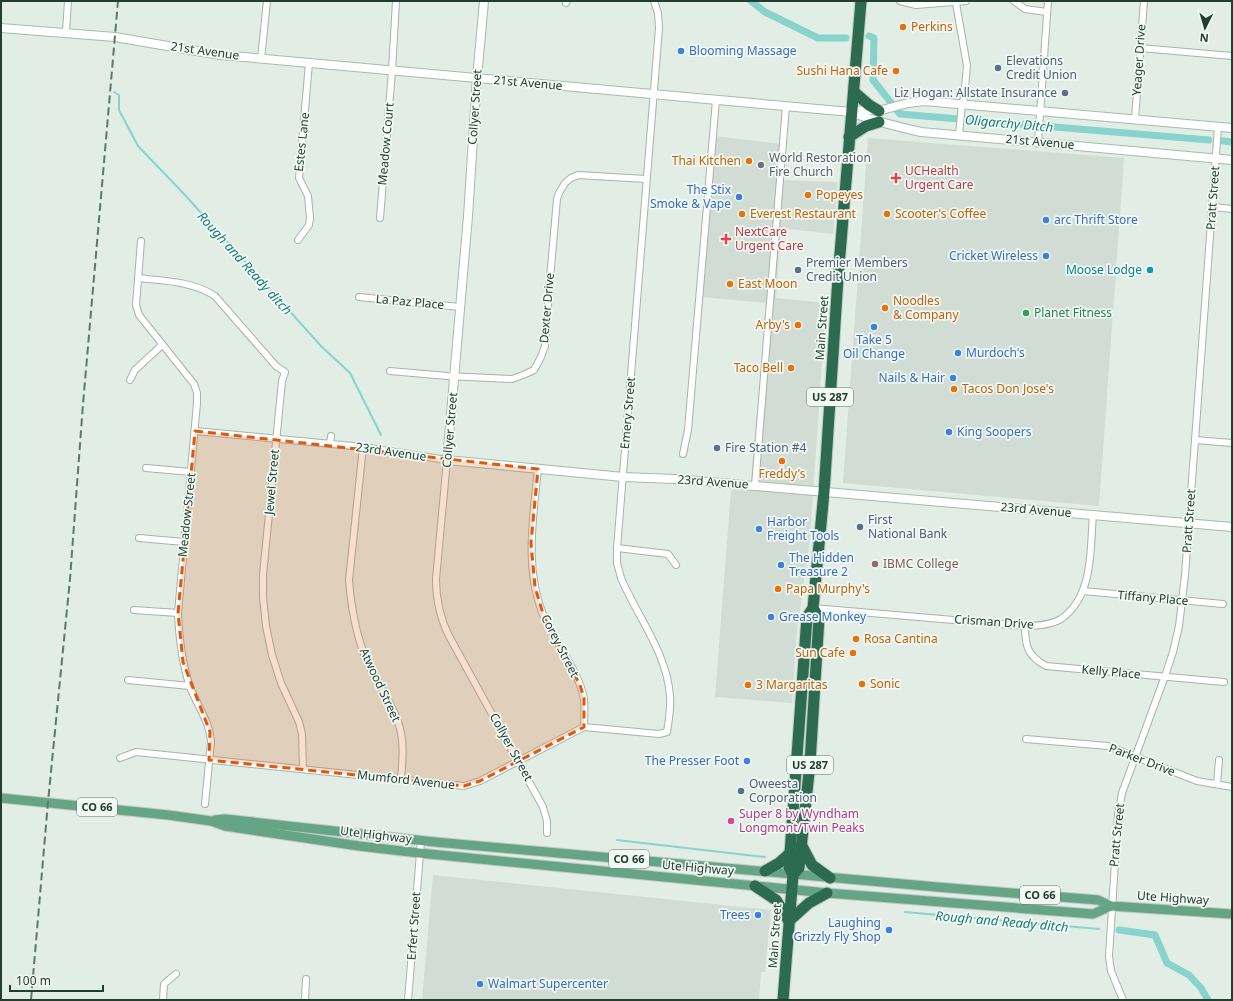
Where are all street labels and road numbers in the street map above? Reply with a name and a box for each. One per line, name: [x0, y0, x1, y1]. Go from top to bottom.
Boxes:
street label: Yeager Drive: [1128, 23, 1149, 96]
street label: 21st Avenue: [170, 37, 241, 64]
street label: Collyer Street: [463, 68, 486, 145]
street label: 21st Avenue: [493, 71, 563, 94]
street label: Meadow Court: [373, 101, 398, 186]
street label: Estes Lane: [290, 111, 313, 172]
street label: 21st Avenue: [1005, 130, 1075, 153]
street label: Pratt Street: [1202, 165, 1223, 230]
street label: Dexter Drive: [535, 272, 558, 344]
street label: La Paz Place: [375, 290, 445, 313]
street label: Main Street: [811, 294, 832, 361]
street label: Emery Street: [616, 376, 639, 450]
road number: US 287: [807, 388, 853, 406]
street label: Collyer Street: [438, 391, 461, 468]
street label: 23rd Avenue: [355, 438, 428, 465]
street label: Jewel Street: [260, 448, 283, 516]
street label: Meadow Street: [174, 471, 199, 558]
street label: 23rd Avenue: [677, 471, 749, 492]
street label: Pratt Street: [1178, 488, 1199, 553]
street label: 23rd Avenue: [1000, 498, 1072, 521]
street label: Tiffany Place: [1117, 586, 1189, 609]
street label: Crisman Drive: [954, 610, 1035, 633]
street label: Corey Street: [537, 611, 584, 681]
street label: Atwood Street: [356, 645, 405, 725]
street label: Kelly Place: [1081, 660, 1142, 683]
street label: Collyer Street: [486, 710, 537, 784]
street label: Parker Drive: [1107, 739, 1178, 780]
road number: US 287: [787, 756, 833, 774]
street label: Mumford Avenue: [356, 766, 456, 793]
road number: CO 66: [77, 798, 117, 816]
street label: Pratt Street: [1105, 802, 1128, 868]
street label: Ute Highway: [339, 822, 414, 847]
road number: CO 66: [609, 850, 649, 868]
street label: Ute Highway: [661, 856, 736, 879]
road number: CO 66: [1020, 886, 1060, 904]
street label: Ute Highway: [1136, 887, 1210, 909]
street label: Erfert Street: [403, 891, 424, 961]
street label: Main Street: [764, 902, 785, 969]

